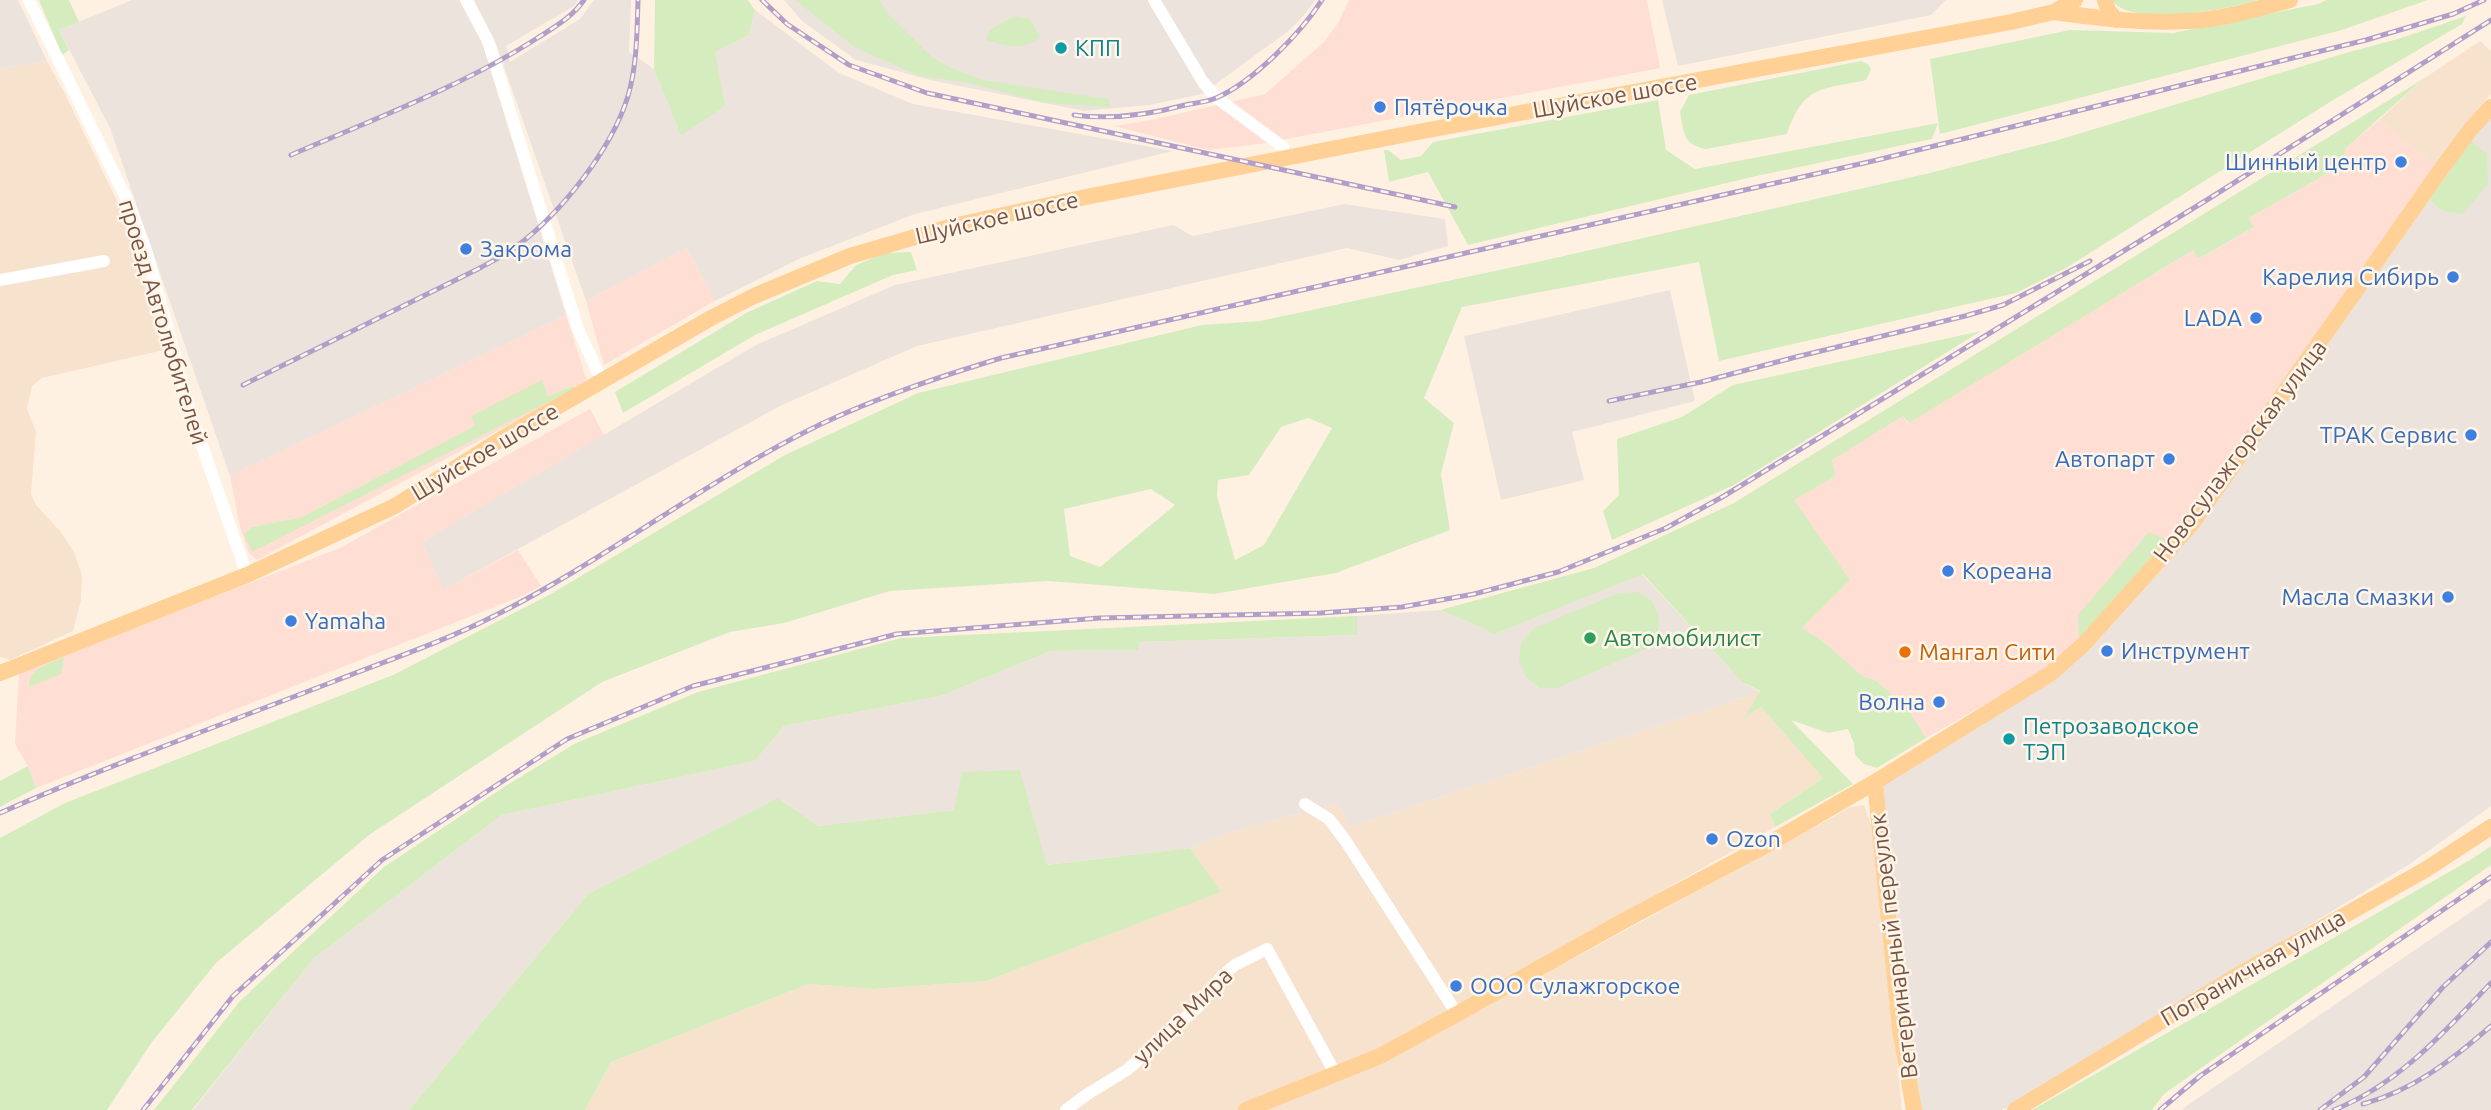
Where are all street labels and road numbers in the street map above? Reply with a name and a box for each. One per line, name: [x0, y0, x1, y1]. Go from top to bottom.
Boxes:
street label: Шуйское шоссе: [1530, 68, 1700, 124]
street label: Шуйское шоссе: [913, 186, 1081, 250]
street label: проезд Автолюбителей: [112, 196, 214, 448]
street label: Новосулажгорская улица: [2148, 335, 2332, 567]
street label: Шуйское шоссе: [406, 397, 564, 507]
street label: Ветеринарный переулок: [1864, 812, 1924, 1080]
street label: Пограничная улица: [2156, 904, 2350, 1032]
street label: улица Мира: [1128, 962, 1238, 1070]

